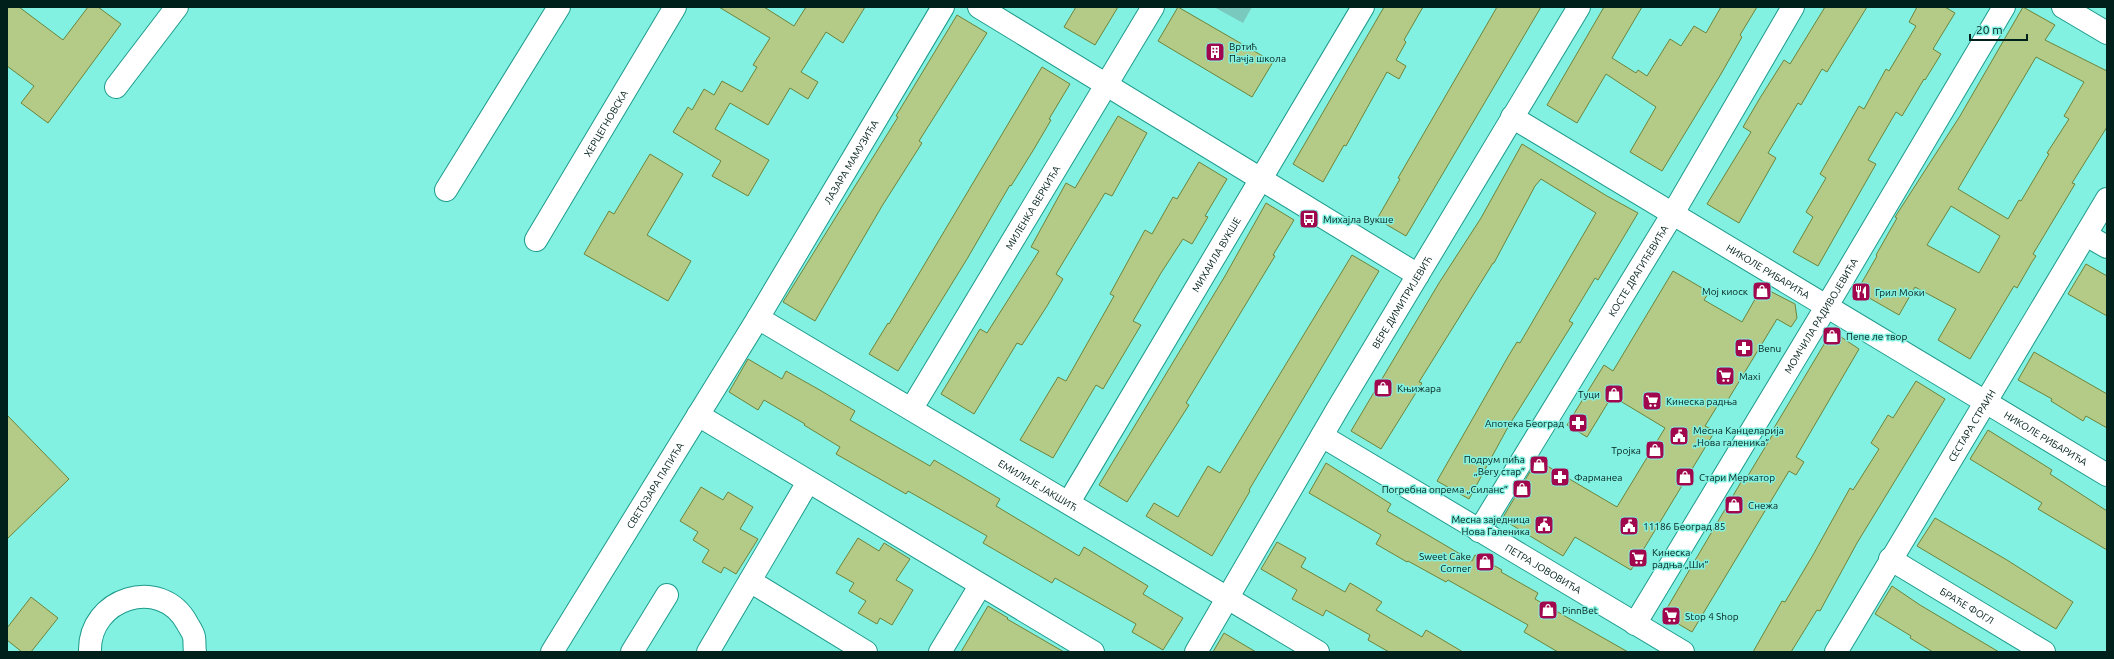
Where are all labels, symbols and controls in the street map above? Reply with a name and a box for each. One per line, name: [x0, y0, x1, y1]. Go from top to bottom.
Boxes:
scale bar: [1970, 16, 2027, 42]
text: 20 m: [1976, 23, 2003, 36]
building icon: Вртић Пачја школа: [1204, 41, 1226, 63]
place label: Вртић Пачја школа: [1229, 41, 1286, 64]
street label: ХЕРЦЕГНОВСКА: [582, 88, 630, 158]
street label: ЛАЗАРА МАМУЗИЋА: [822, 117, 880, 206]
street label: МИЛЕНКА ВЕРКИЋА: [1003, 163, 1062, 251]
bus stop icon: Михајла Вукше: [1298, 208, 1320, 230]
place label: Михајла Вукше: [1323, 214, 1393, 225]
street label: МИХАИЛА ВУКШЕ: [1190, 215, 1243, 294]
street label: КОСТЕ ДРАГИЋЕВИЋА: [1606, 223, 1670, 318]
street label: НИКОЛЕ РИБАРИЋА: [1725, 242, 1812, 301]
street label: ВЕРЕ ДИМИТРИЈЕВИЋ: [1370, 254, 1434, 350]
street label: МОМЧИЛА РАДИВОЈЕВИЋА: [1782, 256, 1860, 375]
shop icon: Мој киоск: [1751, 280, 1773, 302]
restaurant icon: Грил Моки: [1850, 281, 1872, 303]
place label: Мој киоск: [1702, 286, 1748, 297]
place label: Грил Моки: [1875, 287, 1925, 298]
shop icon: Пепе ле твор: [1821, 325, 1843, 347]
place label: Пепе ле твор: [1846, 331, 1907, 342]
pharmacy icon: Benu: [1733, 337, 1755, 359]
place label: Benu: [1758, 343, 1781, 354]
supermarket icon: Maxi: [1714, 365, 1736, 387]
place label: Maxi: [1739, 371, 1760, 382]
shop icon: Књижара: [1372, 377, 1394, 399]
place label: Књижара: [1397, 383, 1441, 394]
shop icon: Туци: [1603, 383, 1625, 405]
street label: СЕСТАРА СТРАИН: [1946, 387, 1997, 463]
place label: Туци: [1578, 389, 1600, 400]
supermarket icon: Кинеска радња: [1641, 390, 1663, 412]
place label: Кинеска радња: [1666, 396, 1737, 407]
street label: НИКОЛЕ РИБАРИЋА: [2002, 409, 2090, 468]
pharmacy icon: Апотека Београд: [1567, 412, 1589, 434]
place label: Апотека Београд: [1485, 418, 1564, 429]
public building icon: Месна Канцеларија „Нова галеника”: [1668, 425, 1690, 447]
place label: Месна Канцеларија „Нова галеника”: [1693, 425, 1784, 448]
shop icon: Тројка: [1644, 439, 1666, 461]
street label: СВЕТОЗАРА ПАПИЋА: [624, 440, 686, 530]
place label: Тројка: [1611, 445, 1641, 456]
place label: Подрум пића „Вегу стар”: [1464, 454, 1525, 477]
shop icon: Подрум пића „Вегу стар”: [1528, 454, 1550, 476]
street label: ЕМИЛИЈЕ ЈАКШИЋ: [996, 457, 1079, 513]
pharmacy icon: Фарманеа: [1549, 466, 1571, 488]
shop icon: Стари Меркатор: [1674, 466, 1696, 488]
place label: Фарманеа: [1574, 472, 1622, 483]
place label: Стари Меркатор: [1699, 472, 1775, 483]
shop icon: Погребна опрема „Силанс”: [1511, 478, 1533, 500]
place label: Погребна опрема „Силанс”: [1382, 484, 1508, 495]
shop icon: Снежа: [1723, 494, 1745, 516]
place label: Снежа: [1748, 500, 1778, 511]
place label: Месна заједница Нова Галеника: [1451, 514, 1530, 537]
public building icon: Месна заједница Нова Галеника: [1533, 514, 1555, 536]
public building icon: 11186 Београд 85: [1618, 515, 1640, 537]
place label: 11186 Београд 85: [1643, 521, 1725, 532]
street label: ПЕТРА ЈОВОВИЋА: [1503, 541, 1584, 596]
supermarket icon: Кинеска радња „Ши”: [1627, 547, 1649, 569]
place label: Кинеска радња „Ши”: [1652, 547, 1708, 570]
place label: Sweet Cake Corner: [1419, 551, 1471, 574]
shop icon: Sweet Cake Corner: [1474, 551, 1496, 573]
street label: БРАЋЕ ФОГЛ: [1938, 585, 1996, 626]
shop icon: PinnBet: [1537, 599, 1559, 621]
place label: PinnBet: [1562, 605, 1598, 616]
supermarket icon: Stop 4 Shop: [1660, 605, 1682, 627]
place label: Stop 4 Shop: [1685, 611, 1739, 622]

